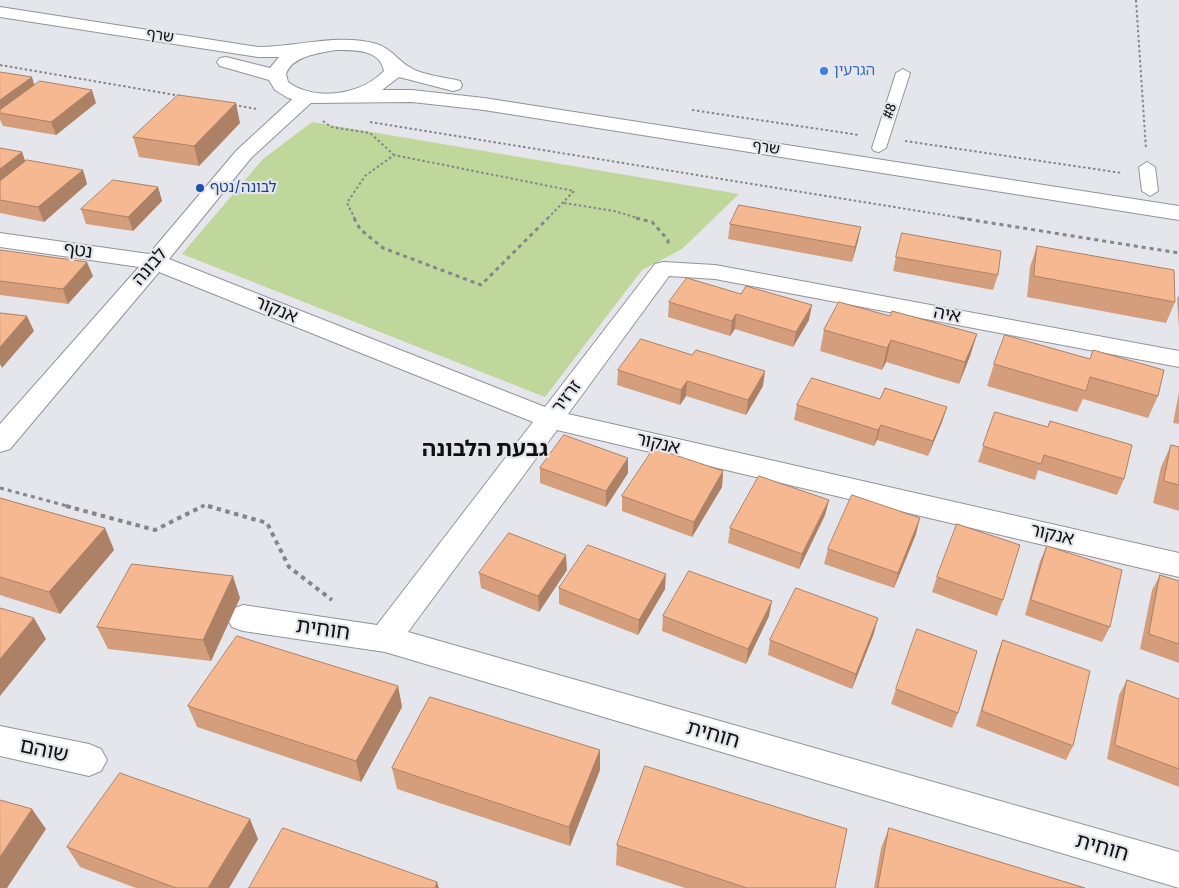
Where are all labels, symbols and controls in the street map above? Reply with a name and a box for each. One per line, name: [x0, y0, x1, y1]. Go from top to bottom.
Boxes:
street label: שרף: [145, 25, 175, 47]
place label: הגרעין: [834, 62, 875, 80]
marker: הגרעין: [818, 65, 830, 77]
street label: #8: [879, 101, 901, 121]
street label: שרף: [751, 137, 781, 159]
place label: לבונה/נטף: [210, 179, 277, 197]
marker: לבונה/נטף: [194, 182, 206, 194]
street label: נטף: [62, 238, 94, 264]
street label: לבונה: [128, 244, 172, 290]
street label: אנקור: [252, 292, 300, 328]
street label: איה: [932, 302, 962, 328]
street label: זרזיר: [548, 376, 586, 418]
street label: אנקור: [634, 429, 682, 459]
district label: גבעת הלבונה: [422, 437, 548, 463]
street label: אנקור: [1028, 520, 1076, 550]
street label: חוחית: [294, 614, 352, 646]
street label: חוחית: [683, 715, 743, 755]
street label: שוהם: [17, 734, 71, 768]
street label: חוחית: [1072, 828, 1132, 868]

